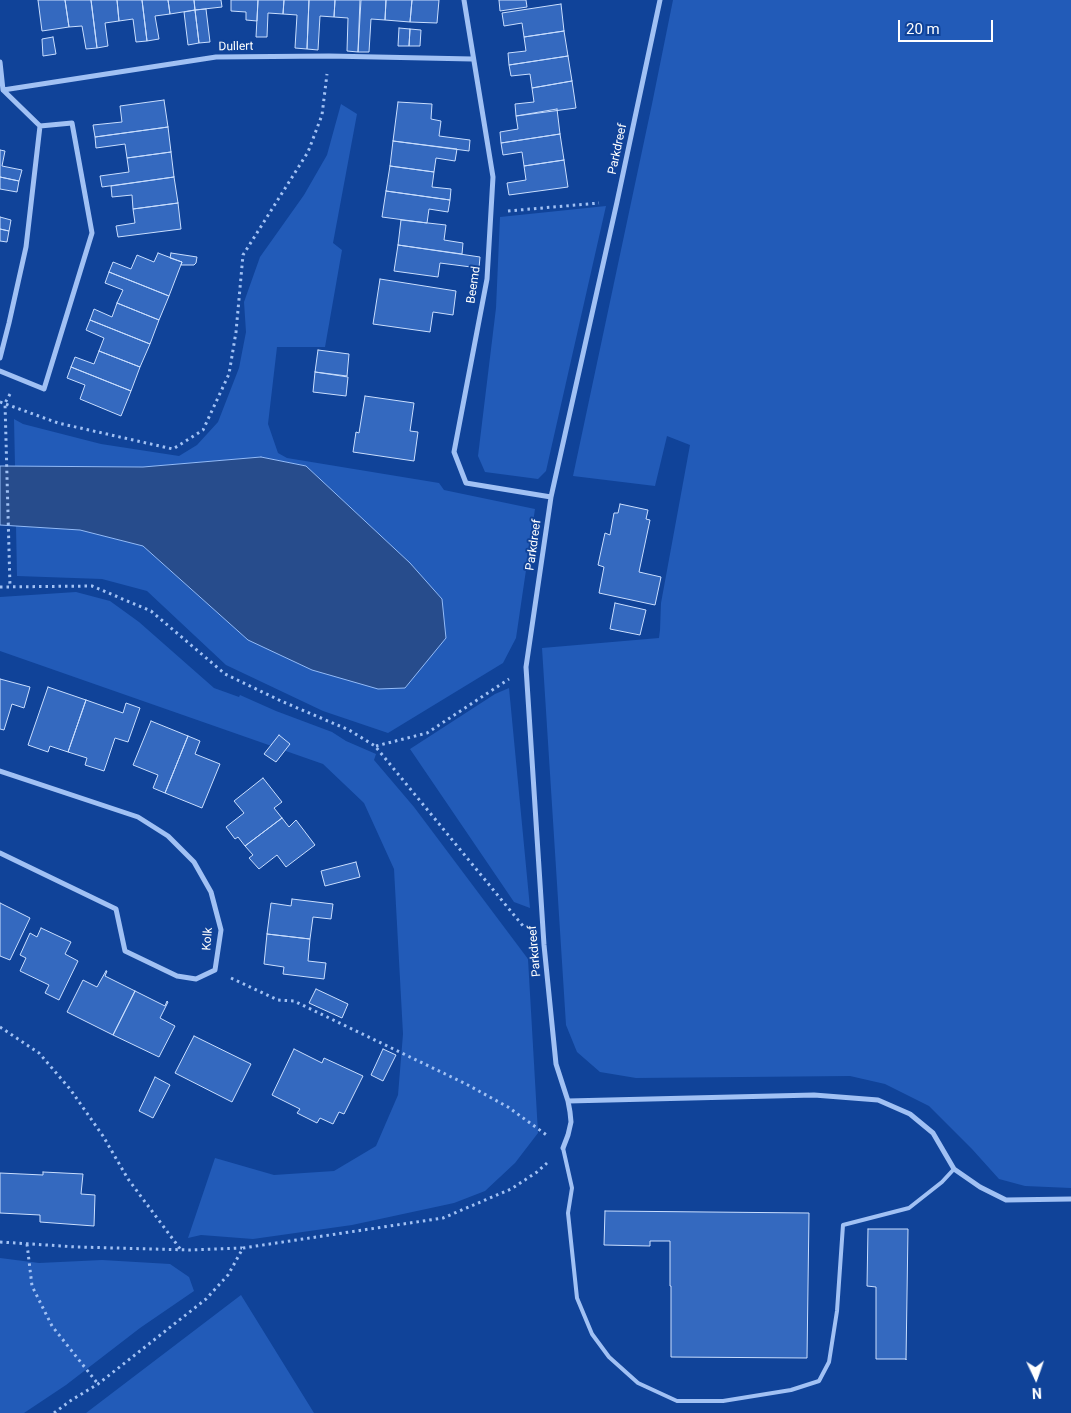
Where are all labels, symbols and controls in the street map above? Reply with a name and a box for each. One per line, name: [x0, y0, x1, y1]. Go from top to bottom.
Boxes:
scale bar: [901, 10, 996, 42]
text: 20 m: [906, 20, 940, 38]
street label: Dullert: [218, 39, 254, 55]
street label: Parkdreef: [606, 122, 630, 176]
street label: Beemd: [464, 265, 484, 305]
street label: Parkdreef: [523, 518, 545, 572]
street label: Parkdreef: [526, 925, 544, 977]
street label: Kolk: [200, 927, 216, 951]
north arrow: [1011, 1353, 1061, 1403]
text: N: [1031, 1385, 1042, 1401]

